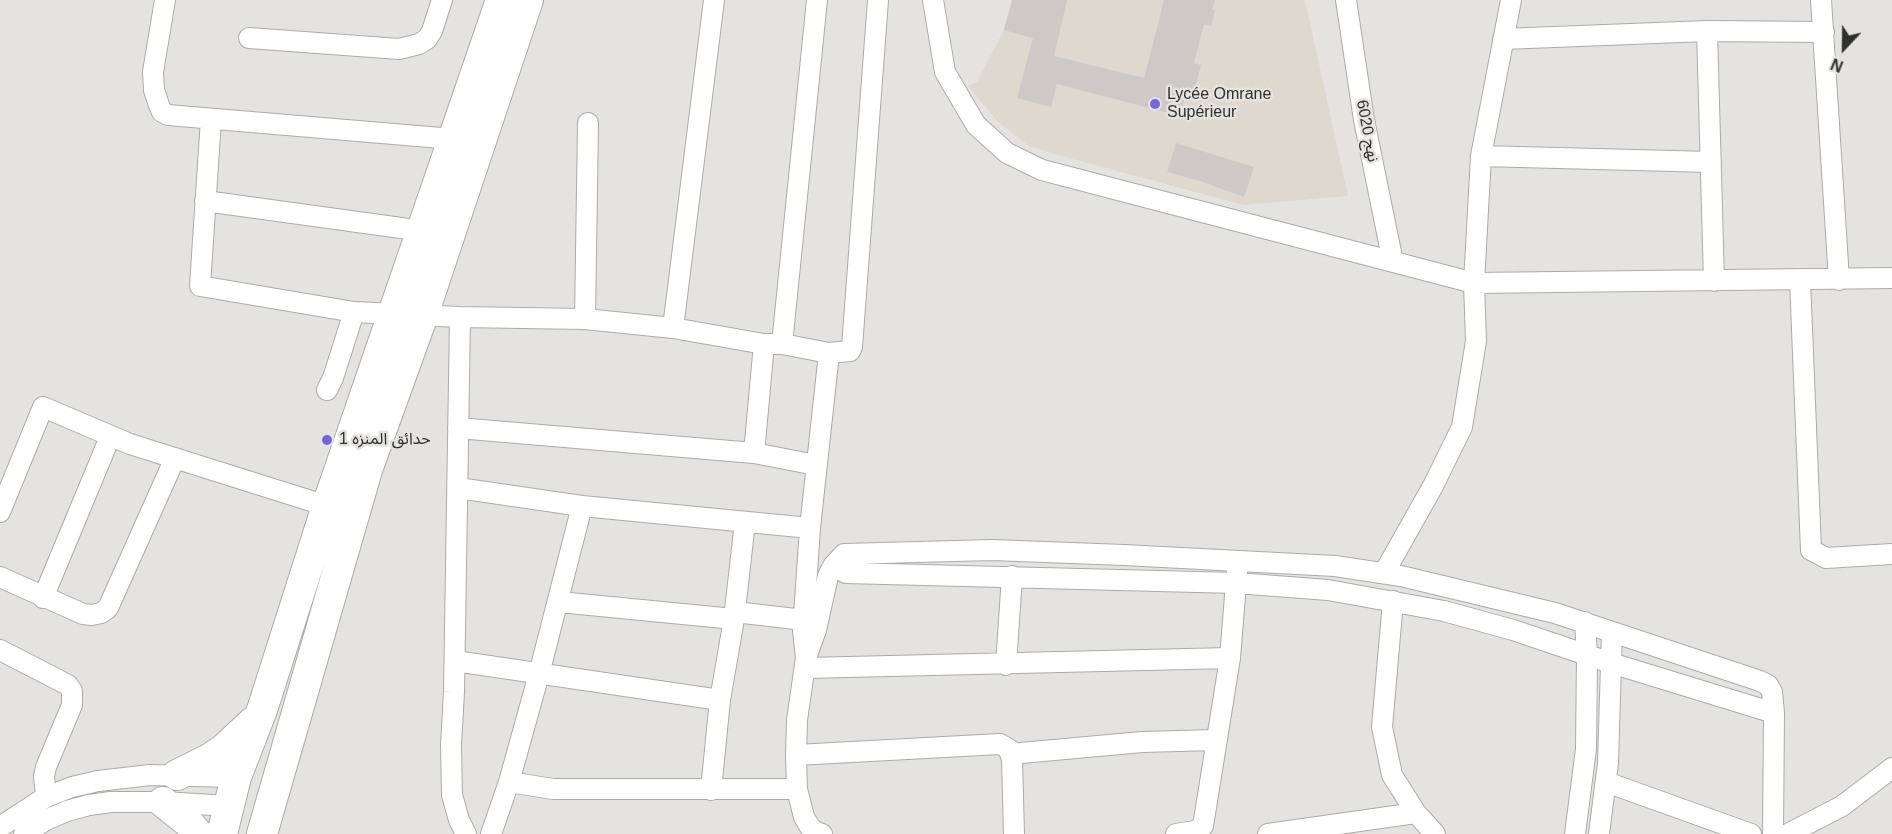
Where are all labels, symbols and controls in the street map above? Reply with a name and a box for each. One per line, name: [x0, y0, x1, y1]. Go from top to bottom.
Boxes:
north arrow: [1814, 18, 1874, 78]
text: N: [1829, 55, 1846, 75]
place label: Lycée Omrane Supérieur: [1167, 85, 1271, 123]
marker: Lycée Omrane Supérieur: [1148, 97, 1162, 111]
street label: نهج 6020: [1352, 98, 1382, 164]
place label: حدائق المنزه 1: [339, 430, 431, 450]
marker: حدائق المنزه 1: [320, 433, 334, 447]

